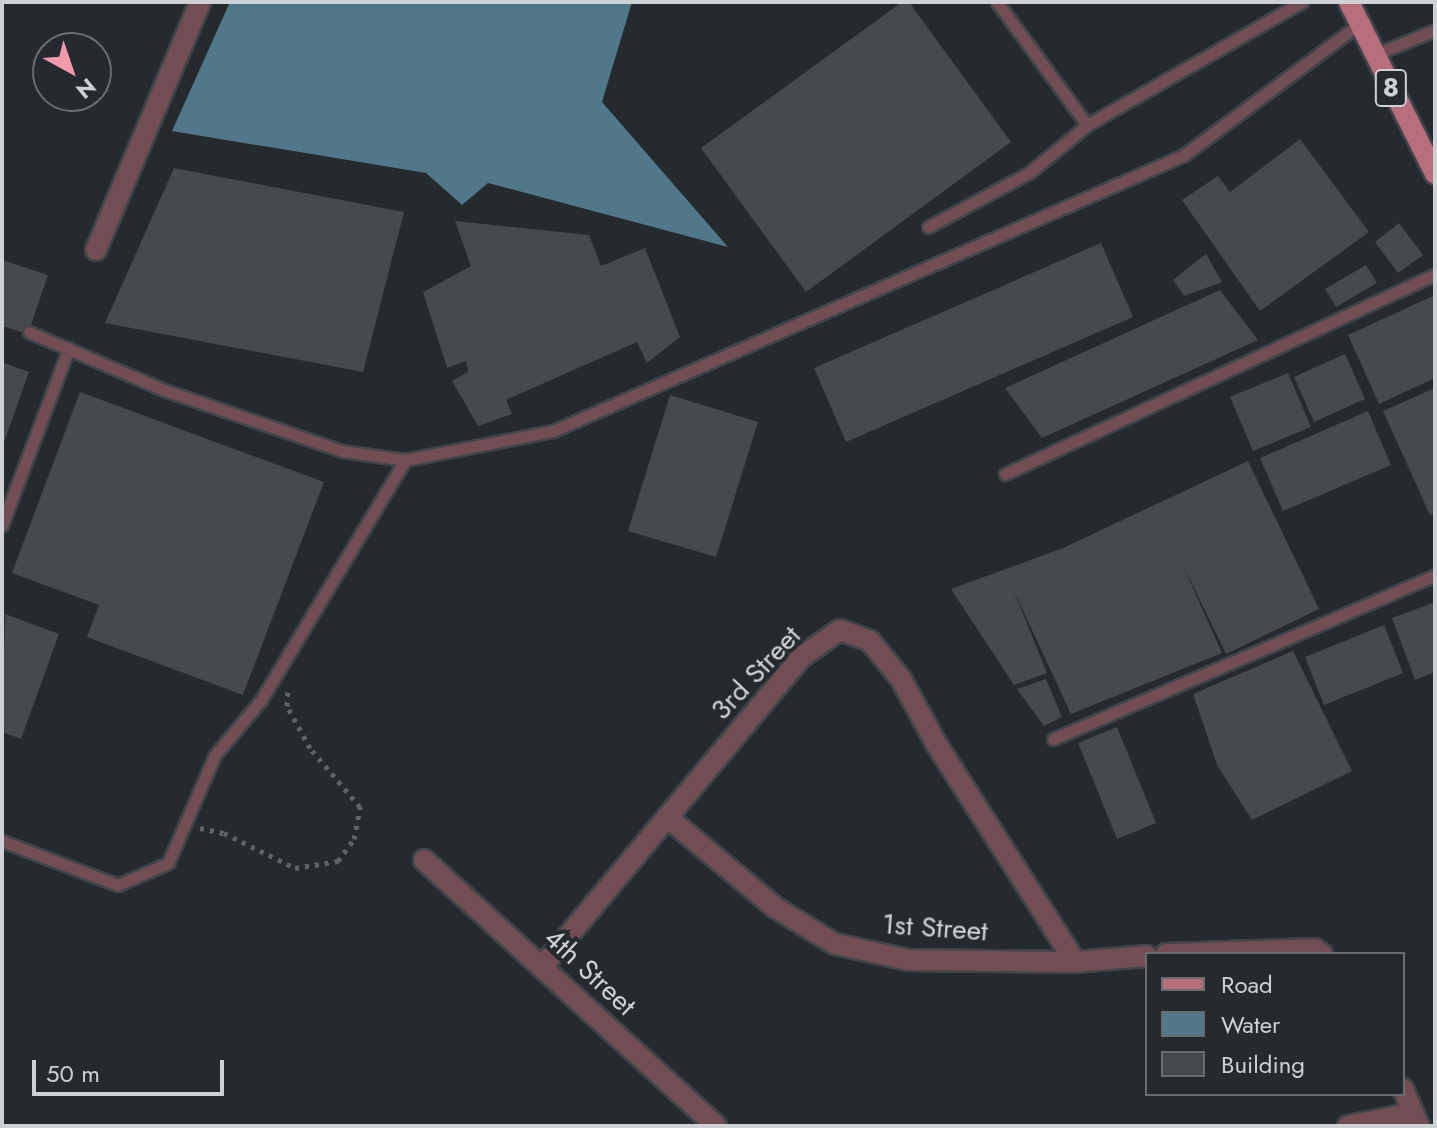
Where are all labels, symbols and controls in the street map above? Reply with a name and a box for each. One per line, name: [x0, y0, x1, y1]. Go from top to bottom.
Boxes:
north arrow: [32, 32, 112, 112]
road number: 8: [1373, 66, 1409, 110]
text: N: [69, 71, 103, 107]
street label: 3rd Street: [704, 619, 808, 727]
street label: 1st Street: [881, 908, 989, 948]
street label: 4th Street: [537, 921, 643, 1023]
legend: [1145, 952, 1405, 1096]
text: Road: [1221, 967, 1273, 1002]
text: Water: [1221, 1007, 1280, 1042]
scale bar: [36, 1044, 228, 1094]
text: Building: [1221, 1047, 1305, 1082]
text: 50 m: [46, 1056, 100, 1091]

